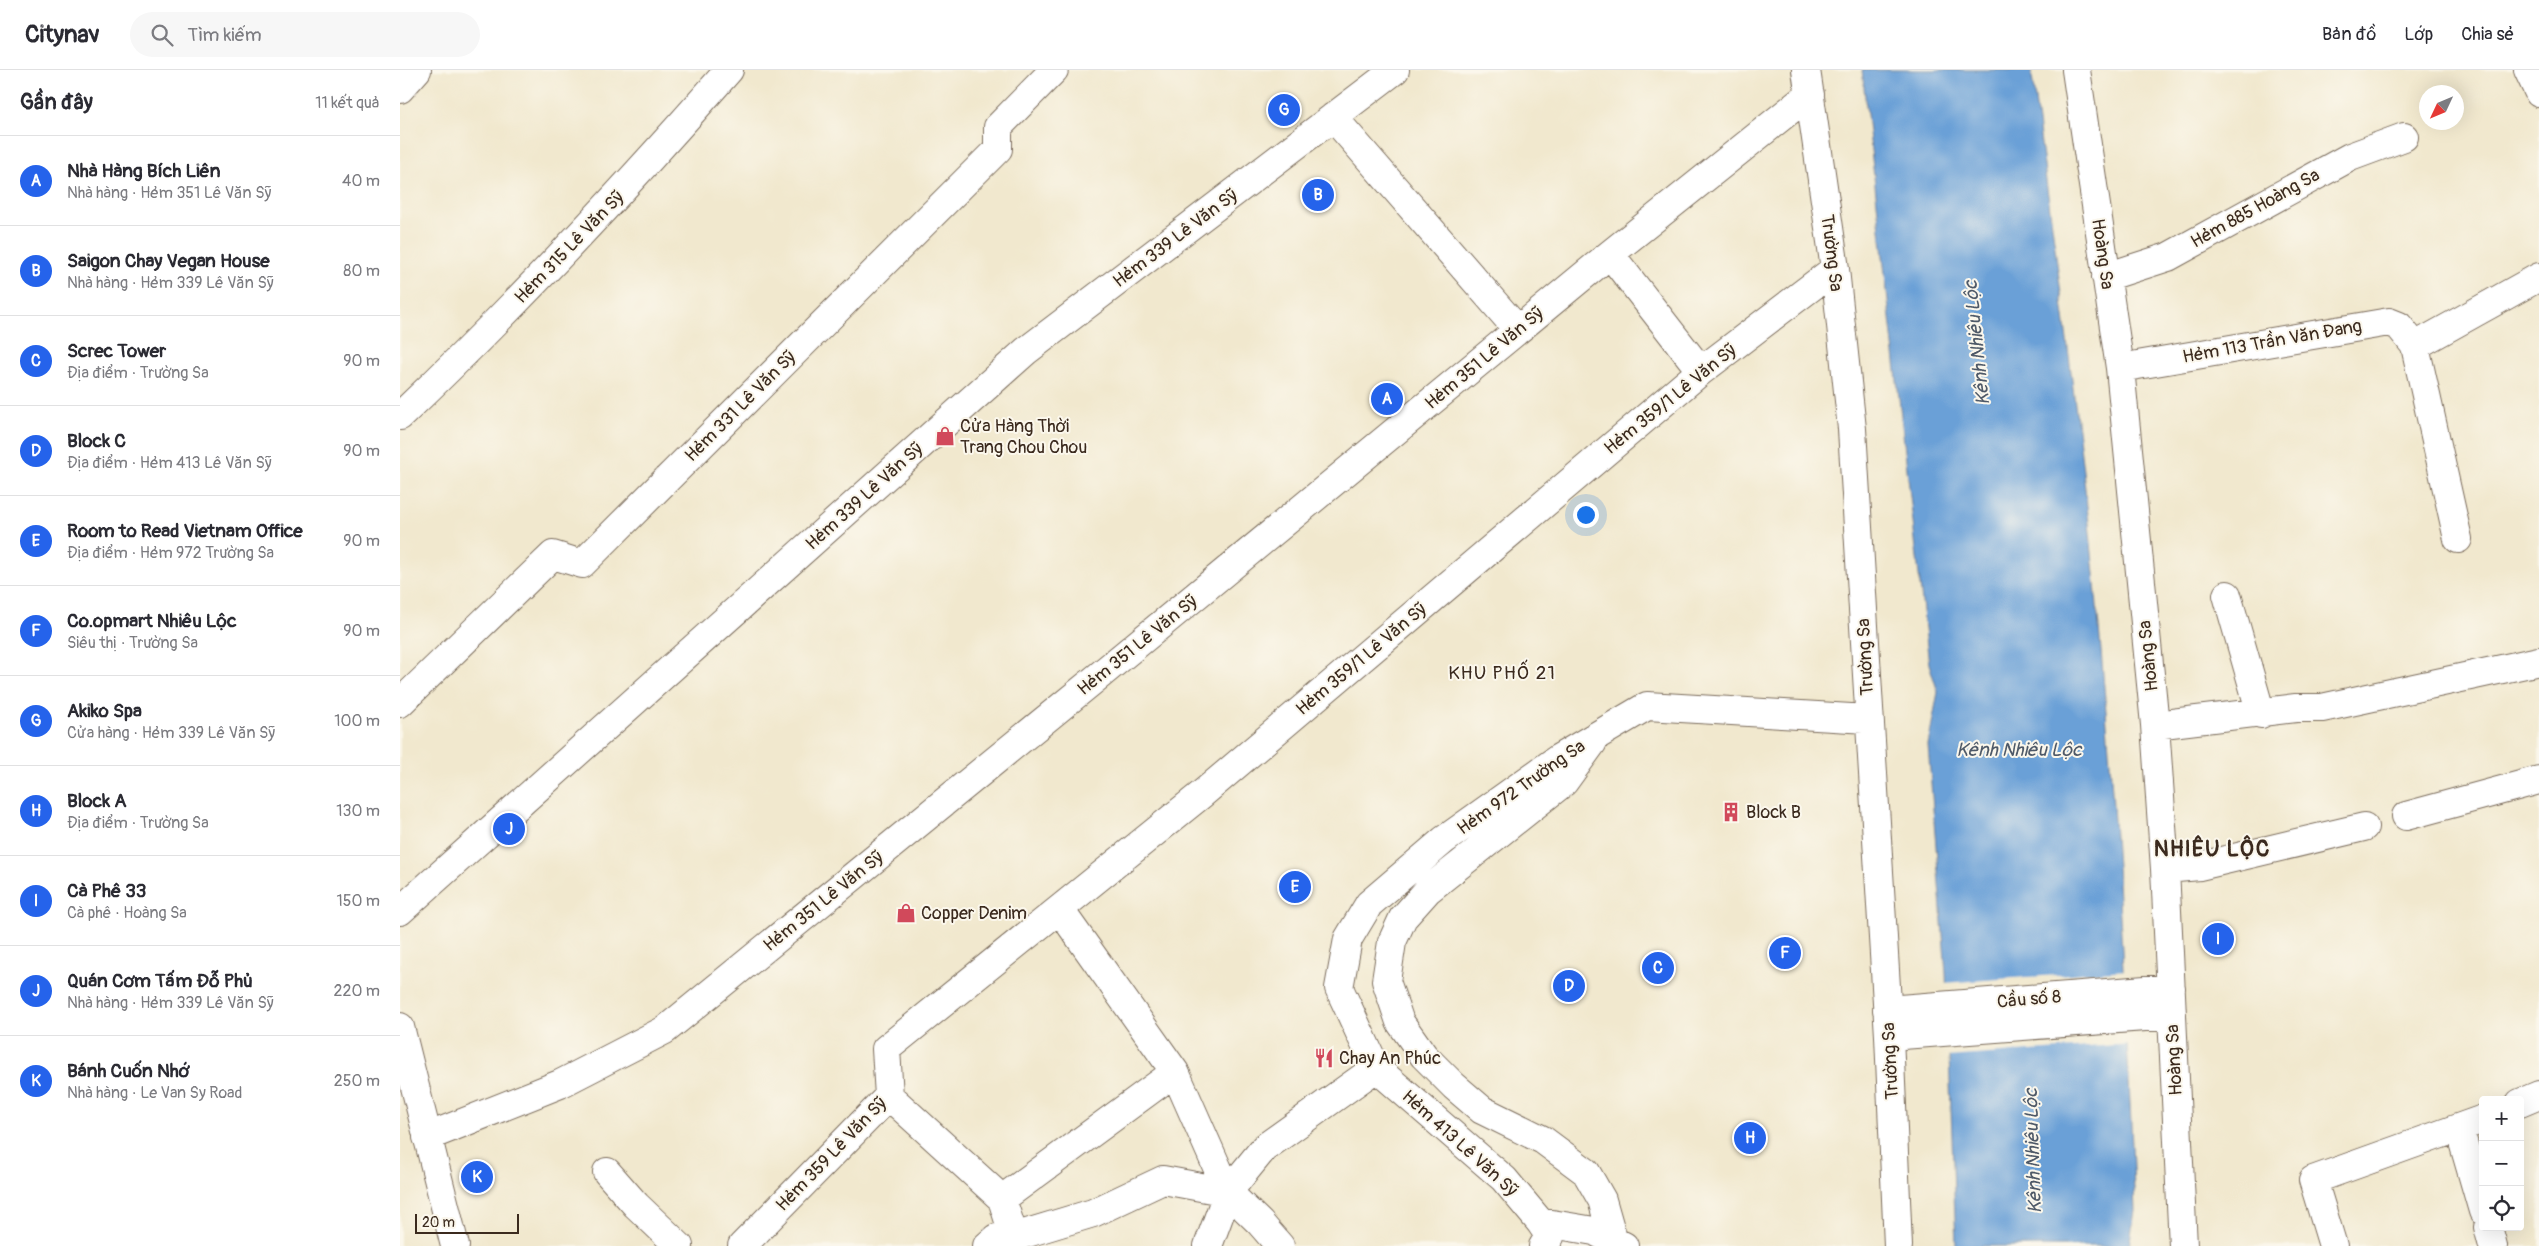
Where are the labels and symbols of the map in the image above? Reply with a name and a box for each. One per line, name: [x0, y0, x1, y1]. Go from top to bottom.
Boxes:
north arrow: [2419, 85, 2464, 130]
pin: G: [1268, 91, 1300, 129]
street label: Hẻm 885 Hoàng Sa: [2187, 163, 2324, 253]
pin: B: [1302, 176, 1334, 214]
street label: Hẻm 339 Lê Văn Sỹ: [1108, 184, 1242, 293]
street label: Hẻm 315 Lê Văn Sỹ: [510, 186, 629, 308]
street label: Trường Sa: [1815, 213, 1848, 293]
street label: Hoàng Sa: [2086, 217, 2119, 291]
water label: Kênh Nhiêu Lộc: [1958, 278, 1995, 406]
street label: Hẻm 351 Lê Văn Sỹ: [1420, 302, 1548, 415]
street label: Hẻm 113 Trần Văn Đang: [2181, 313, 2363, 369]
street label: Hẻm 359/1 Lê Văn Sỹ: [1600, 339, 1741, 460]
street label: Hẻm 331 Lê Văn Sỹ: [680, 346, 801, 467]
pin: A: [1371, 380, 1403, 418]
place label: Cửa Hàng Thời Trang Chou Chou: [960, 415, 1087, 459]
shop icon: Cửa Hàng Thời Trang Chou Chou: [934, 425, 956, 447]
street label: Hẻm 339 Lê Văn Sỹ: [801, 437, 928, 555]
your location: [1573, 502, 1599, 528]
street label: Hẻm 351 Lê Văn Sỹ: [1073, 590, 1202, 701]
street label: Hẻm 359/1 Lê Văn Sỹ: [1291, 598, 1431, 721]
street label: Trường Sa: [1852, 618, 1879, 696]
street label: Hoàng Sa: [2133, 619, 2164, 693]
district label: KHU PHỐ 21: [1448, 659, 1556, 685]
street label: Hẻm 972 Trường Sa: [1453, 735, 1590, 840]
water label: Kênh Nhiêu Lộc: [1956, 738, 2083, 762]
building icon: Block B: [1720, 801, 1742, 823]
place label: Block B: [1746, 801, 1801, 824]
pin: J: [493, 810, 525, 848]
district label: NHIÊU LỘC: [2154, 835, 2270, 863]
street label: Hẻm 351 Lê Văn Sỹ: [759, 846, 888, 957]
pin: E: [1279, 868, 1311, 906]
shop icon: Copper Denim: [895, 902, 917, 924]
place label: Copper Denim: [921, 902, 1027, 925]
pin: I: [2202, 920, 2234, 958]
pin: F: [1769, 934, 1801, 972]
pin: C: [1642, 949, 1674, 987]
pin: D: [1553, 967, 1585, 1005]
street label: Cầu số 8: [1996, 984, 2062, 1014]
street label: Trường Sa: [1877, 1022, 1904, 1100]
street label: Hoàng Sa: [2161, 1024, 2188, 1096]
restaurant icon: Chay An Phúc: [1313, 1047, 1335, 1069]
place label: Chay An Phúc: [1339, 1047, 1441, 1070]
street label: Hẻm 413 Lê Văn Sỹ: [1397, 1085, 1523, 1202]
water label: Kênh Nhiêu Lộc: [2019, 1087, 2047, 1214]
street label: Hẻm 359 Lê Văn Sỹ: [771, 1092, 892, 1216]
pin: H: [1734, 1119, 1766, 1157]
pin: K: [461, 1158, 493, 1196]
scale bar: [415, 1211, 519, 1234]

